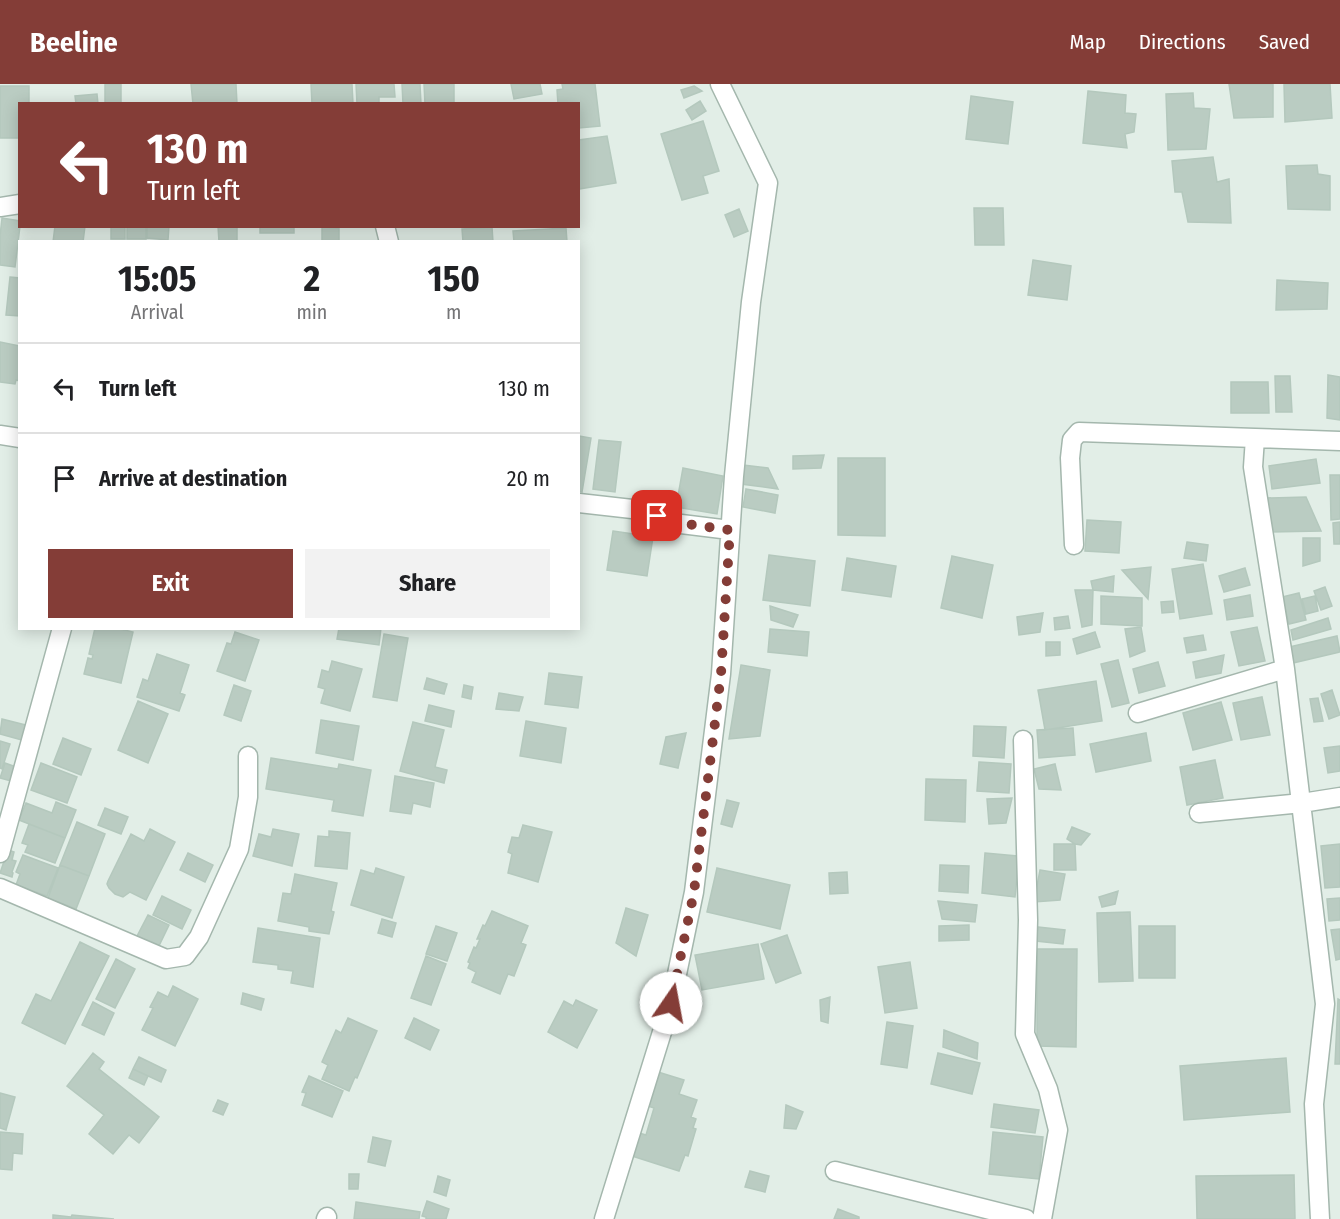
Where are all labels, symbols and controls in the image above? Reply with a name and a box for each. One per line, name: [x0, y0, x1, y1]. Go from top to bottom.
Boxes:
text: Beeline: [30, 26, 118, 59]
text: Map: [1069, 29, 1106, 55]
text: Directions: [1139, 29, 1226, 55]
text: Saved: [1259, 29, 1310, 55]
text: 130 m: [147, 124, 248, 174]
icon: left: [48, 126, 126, 204]
text: Turn left: [147, 175, 240, 207]
text: 15:05: [118, 257, 196, 301]
text: 2: [304, 257, 320, 301]
text: 150: [427, 257, 480, 301]
text: Arrival: [131, 300, 184, 324]
text: min: [296, 300, 327, 324]
text: m: [446, 300, 461, 324]
icon: left: [48, 372, 81, 405]
text: Turn left: [99, 375, 177, 402]
text: 130 m: [498, 375, 550, 402]
icon: arrive: [48, 462, 81, 495]
text: Arrive at destination: [99, 465, 287, 492]
text: 20 m: [507, 465, 550, 492]
pin: [631, 490, 682, 541]
icon: arrive: [640, 499, 673, 532]
button: Exit: [48, 549, 293, 618]
button: Share: [305, 549, 550, 618]
position arrow: [639, 971, 703, 1035]

